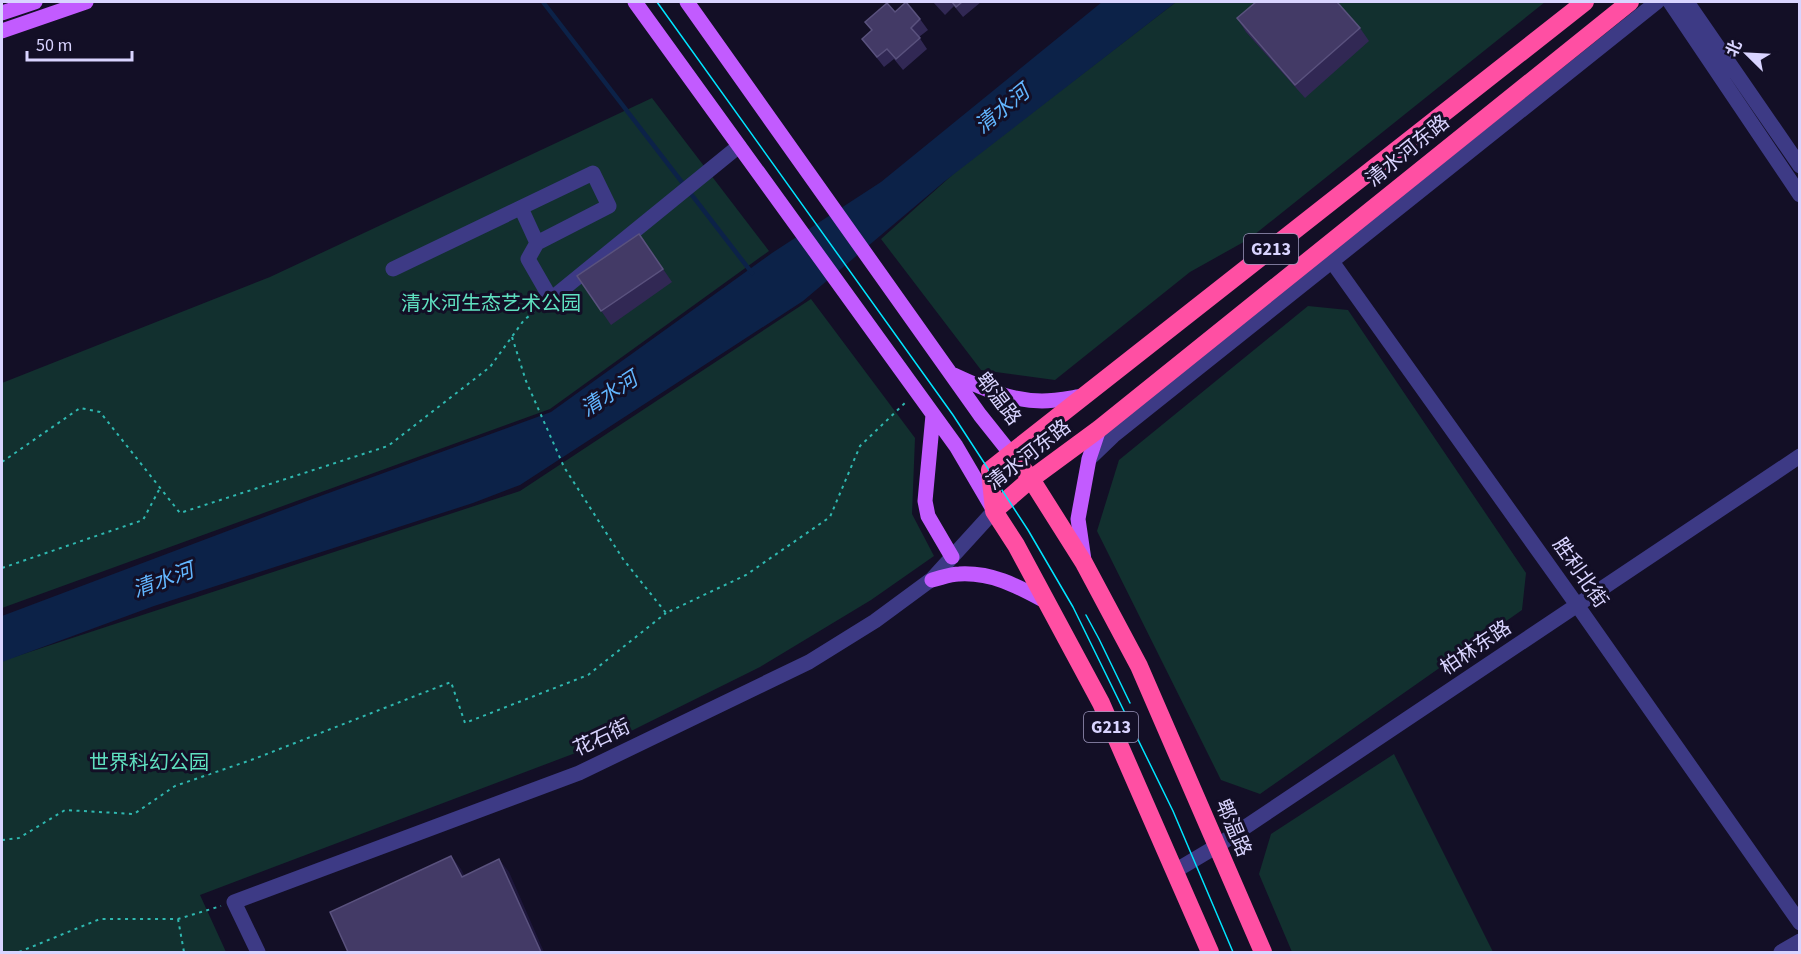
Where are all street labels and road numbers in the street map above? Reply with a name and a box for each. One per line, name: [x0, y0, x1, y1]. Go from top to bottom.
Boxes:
street label: 清水河东路: [1360, 109, 1456, 193]
road number: G213: [1244, 234, 1298, 264]
street label: 郫温路: [969, 367, 1027, 431]
street label: 清水河东路: [981, 413, 1077, 497]
street label: 胜利北街: [1546, 532, 1614, 614]
street label: 柏林东路: [1435, 614, 1517, 682]
road number: G213: [1084, 712, 1138, 742]
street label: 花石街: [569, 713, 635, 763]
street label: 郫温路: [1208, 795, 1258, 861]

